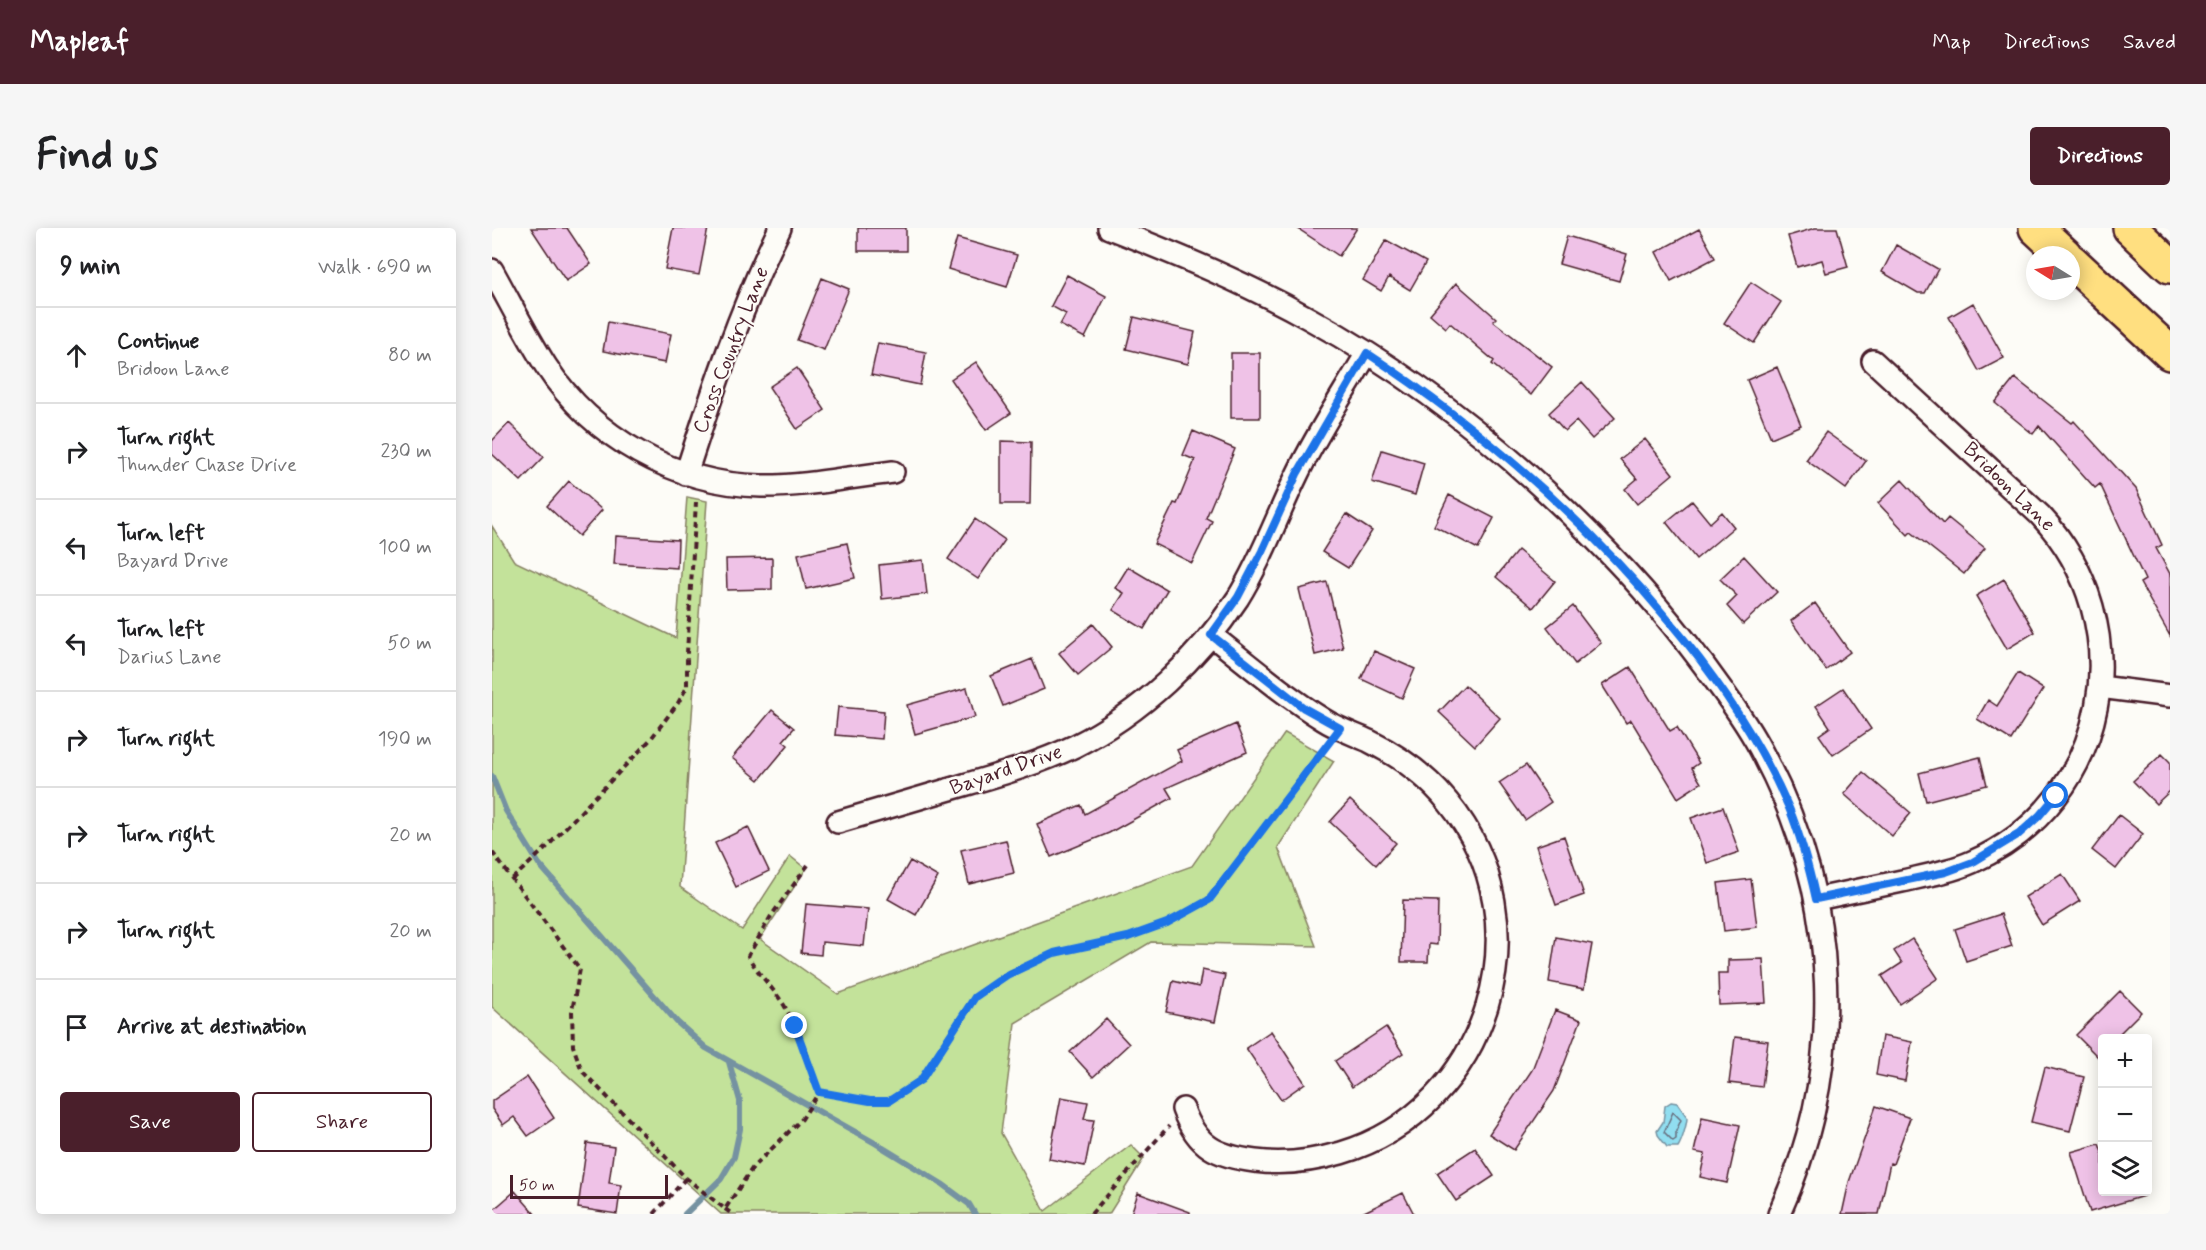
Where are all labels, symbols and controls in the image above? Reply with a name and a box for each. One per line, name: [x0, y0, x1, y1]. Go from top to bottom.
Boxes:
text: Mapleaf: [30, 24, 129, 61]
text: Map: [1932, 28, 1971, 56]
text: Directions: [2004, 28, 2090, 56]
text: Saved: [2123, 28, 2176, 56]
button: Directions: [2030, 127, 2170, 185]
text: Find us: [36, 129, 158, 184]
north arrow: [2026, 246, 2080, 300]
text: 9 min: [60, 250, 121, 284]
text: Walk · 690 m: [318, 254, 432, 281]
street label: Cross Country Lane: [686, 262, 776, 438]
text: Continue: [117, 328, 199, 356]
icon: ahead: [60, 339, 93, 372]
text: 80 m: [388, 342, 432, 369]
text: Bridoon Lane: [117, 356, 229, 383]
text: Turn right: [117, 424, 215, 452]
icon: right: [60, 435, 93, 468]
street label: Bridoon Lane: [1957, 436, 2061, 538]
text: 230 m: [380, 438, 432, 465]
text: Thunder Chase Drive: [117, 452, 297, 479]
text: Turn left: [117, 520, 205, 548]
icon: left: [60, 531, 93, 564]
text: 100 m: [378, 534, 432, 561]
text: Bayard Drive: [117, 548, 229, 575]
text: Turn left: [117, 616, 205, 644]
icon: left: [60, 627, 93, 660]
text: 50 m: [387, 630, 432, 657]
text: Darius Lane: [117, 644, 222, 671]
icon: right: [60, 723, 93, 756]
text: Turn right: [117, 725, 215, 753]
text: 190 m: [378, 726, 432, 753]
street label: Bayard Drive: [946, 738, 1066, 802]
route start: [2042, 782, 2068, 808]
icon: right: [60, 819, 93, 852]
text: Turn right: [117, 821, 215, 849]
text: 20 m: [389, 822, 432, 849]
icon: right: [60, 915, 93, 948]
text: Turn right: [117, 917, 215, 945]
text: 20 m: [389, 918, 432, 945]
icon: arrive: [60, 1011, 93, 1044]
route end: [781, 1012, 807, 1038]
text: Arrive at destination: [117, 1013, 307, 1041]
map controls: [2098, 1034, 2152, 1196]
button: +: [2098, 1034, 2152, 1088]
button: −: [2098, 1088, 2152, 1142]
button: Save: [60, 1092, 240, 1152]
button: Share: [252, 1092, 432, 1152]
button: layers: [2098, 1142, 2152, 1196]
scale bar: [510, 1172, 668, 1200]
text: 50 m: [519, 1175, 555, 1196]

